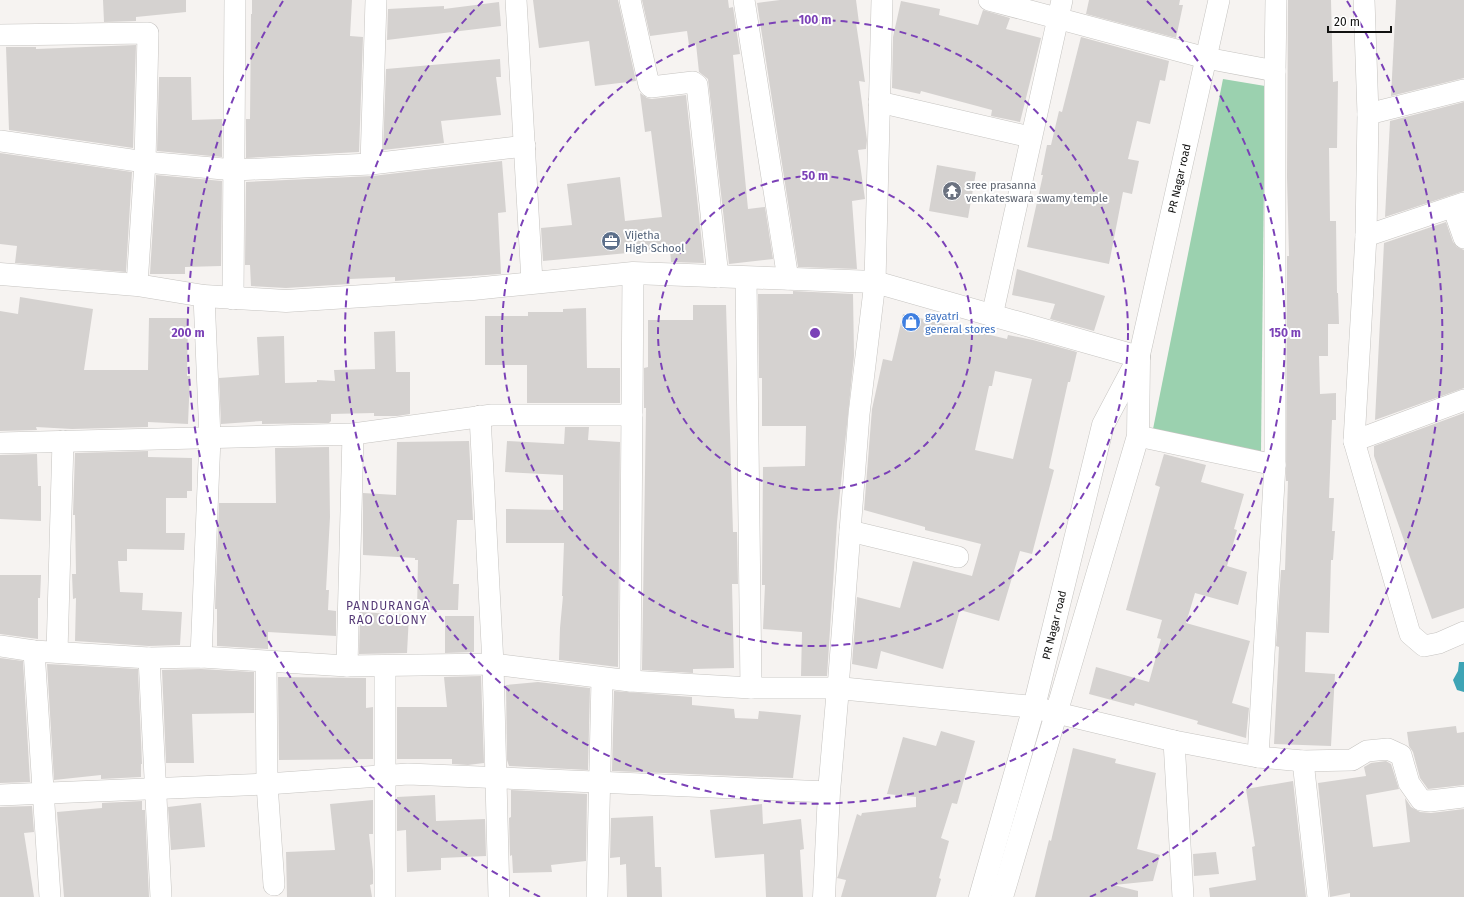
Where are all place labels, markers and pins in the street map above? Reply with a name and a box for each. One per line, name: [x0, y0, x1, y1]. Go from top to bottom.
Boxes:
place label: sree prasanna venkateswara swamy temple: [966, 179, 1108, 205]
temple icon: sree prasanna venkateswara swamy temple: [941, 180, 963, 202]
place label: Vijetha High School: [625, 229, 684, 255]
office icon: Vijetha High School: [600, 230, 622, 252]
place label: gayatri general stores: [925, 310, 995, 336]
shop icon: gayatri general stores: [900, 311, 922, 333]
centre of rings: [808, 326, 822, 340]

